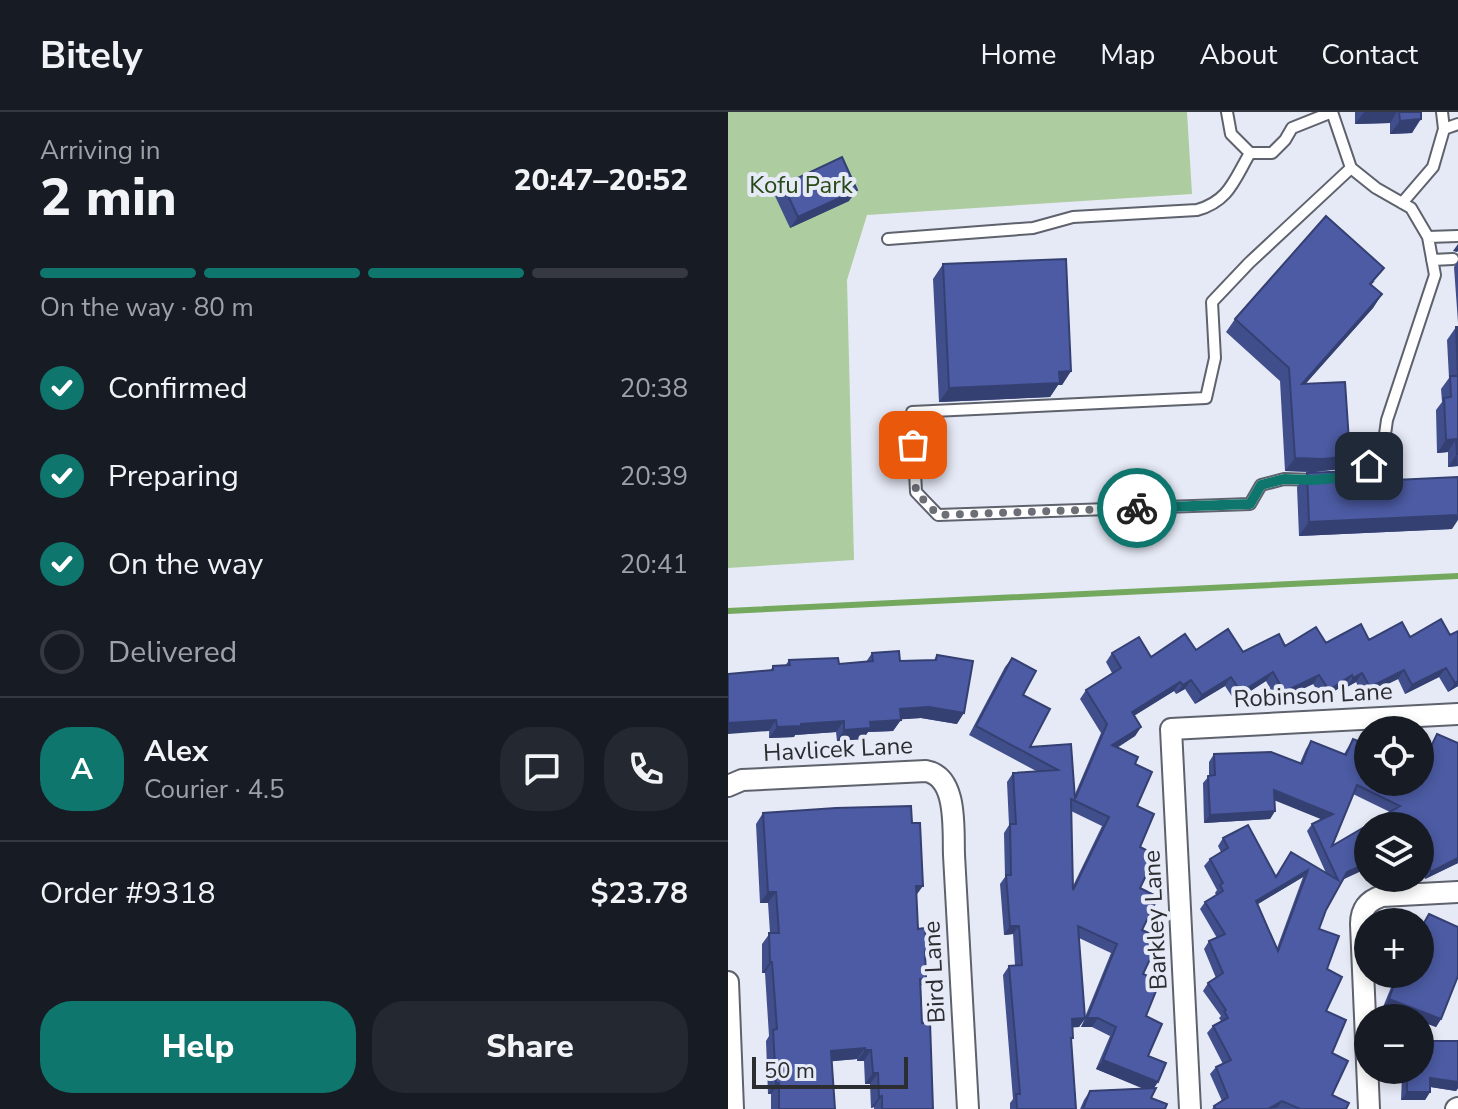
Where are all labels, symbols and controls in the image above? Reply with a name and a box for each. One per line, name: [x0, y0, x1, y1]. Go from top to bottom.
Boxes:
text: Bitely: [40, 30, 142, 81]
text: Home: [981, 36, 1056, 74]
text: Map: [1100, 36, 1155, 74]
text: About: [1199, 36, 1277, 74]
text: Contact: [1321, 36, 1418, 74]
text: Arriving in: [40, 133, 161, 168]
text: 20:47–20:52: [513, 160, 688, 201]
text: 2 min: [40, 162, 177, 233]
park label: Kofu Park: [749, 169, 854, 201]
text: On the way · 80 m: [40, 290, 254, 325]
icon: check: [40, 366, 84, 410]
text: Confirmed: [108, 368, 248, 409]
text: 20:38: [620, 371, 688, 406]
pin: [879, 411, 947, 479]
icon: bag: [891, 423, 935, 467]
pin: [1335, 432, 1403, 500]
icon: home: [1347, 444, 1391, 488]
icon: check: [40, 454, 84, 498]
text: Preparing: [108, 456, 239, 497]
text: 20:39: [620, 459, 688, 494]
courier: [1097, 468, 1177, 548]
icon: bike: [1115, 486, 1159, 530]
icon: check: [40, 542, 84, 586]
text: On the way: [108, 544, 263, 585]
text: 20:41: [620, 547, 688, 582]
text: Delivered: [108, 632, 237, 673]
street label: Robinson Lane: [1233, 675, 1393, 715]
map controls: [1354, 716, 1434, 1084]
button: locate: [1354, 716, 1434, 796]
button: chat: [500, 727, 584, 811]
button: phone: [604, 727, 688, 811]
street label: Havlicek Lane: [762, 729, 914, 769]
text: Alex: [144, 731, 208, 772]
text: A: [71, 749, 93, 790]
text: Courier · 4.5: [144, 772, 285, 807]
button: layers: [1354, 812, 1434, 892]
street label: Barkley Lane: [1135, 849, 1175, 991]
text: Order #9318: [40, 873, 215, 914]
text: $23.78: [591, 873, 688, 914]
button: +: [1354, 908, 1434, 988]
street label: Bird Lane: [915, 920, 953, 1024]
button: Help: [40, 1001, 356, 1093]
button: Share: [372, 1001, 688, 1093]
button: −: [1354, 1004, 1434, 1084]
scale bar: [752, 1053, 908, 1089]
text: 50 m: [764, 1056, 815, 1086]

